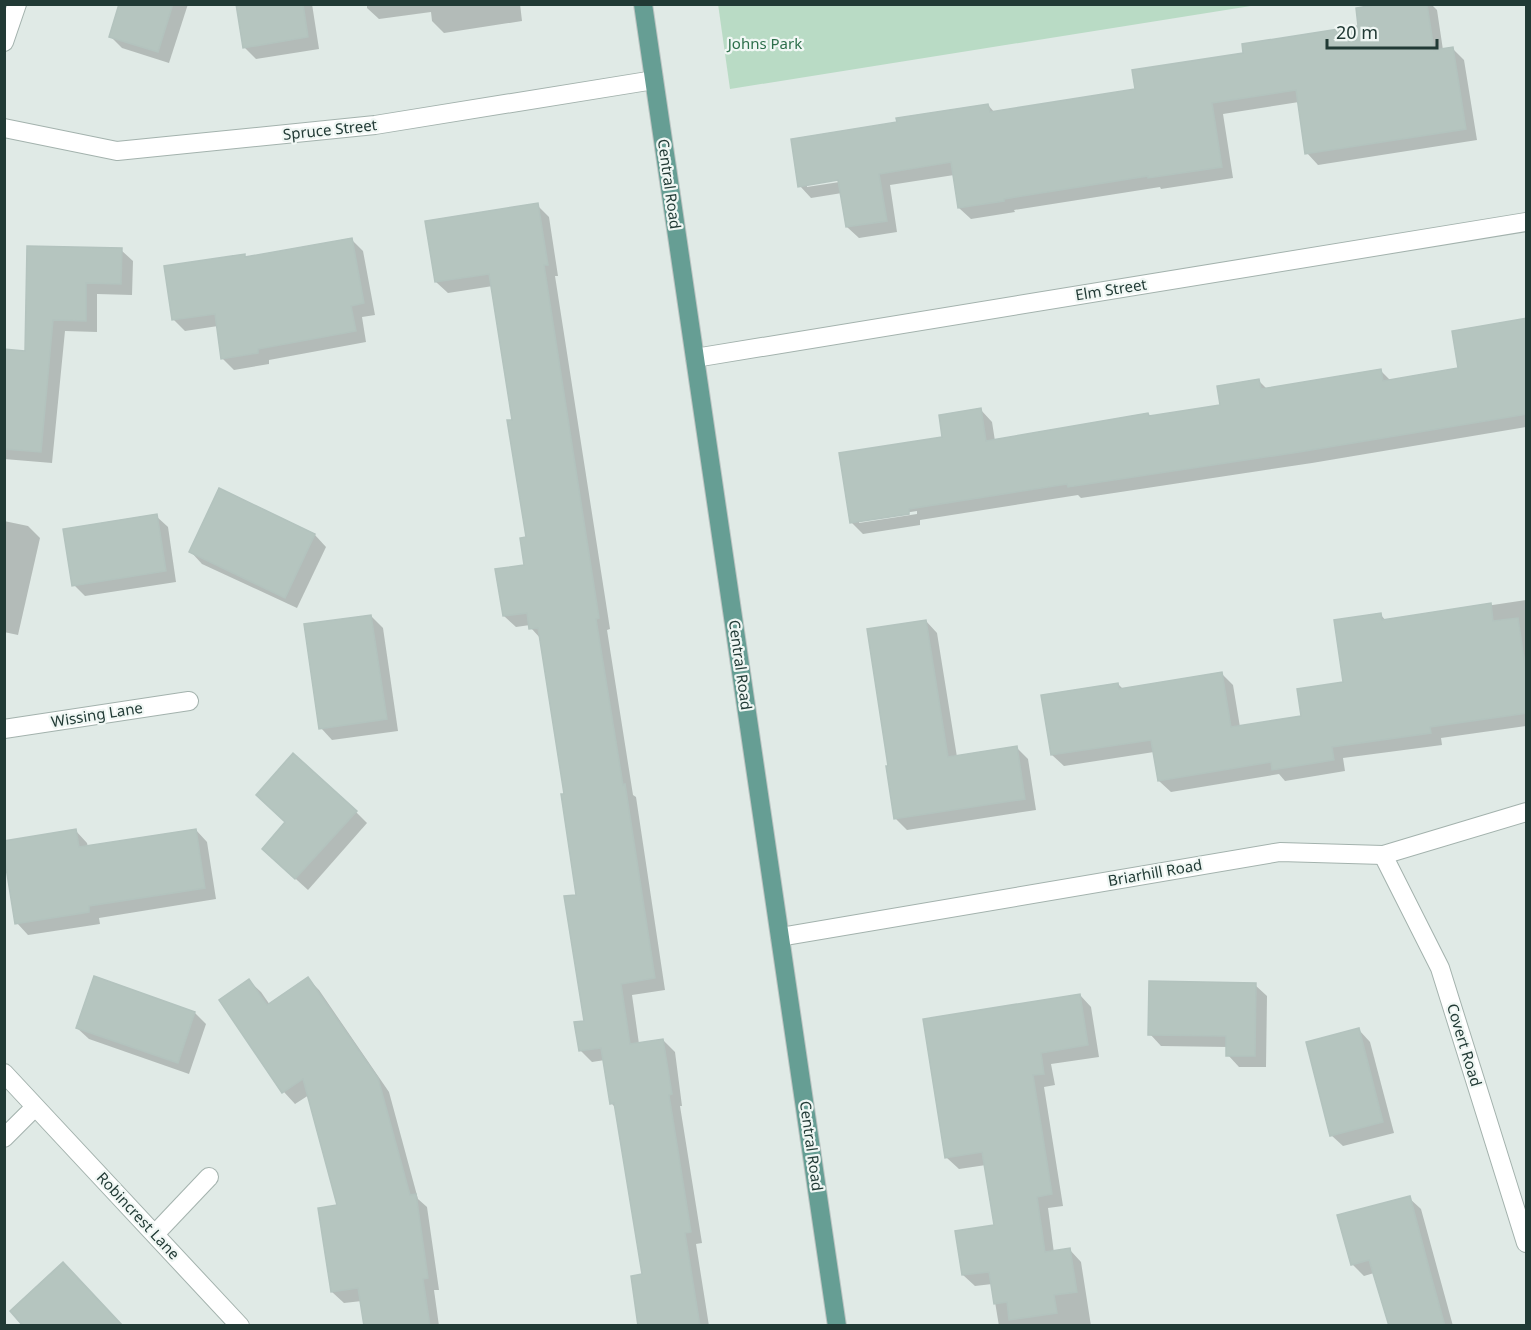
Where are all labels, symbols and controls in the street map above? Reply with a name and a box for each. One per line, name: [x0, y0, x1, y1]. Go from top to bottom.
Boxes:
scale bar: [1327, 12, 1436, 50]
text: 20 m: [1336, 20, 1378, 44]
park label: Johns Park: [726, 33, 802, 53]
street label: Spruce Street: [282, 114, 378, 144]
street label: Central Road: [654, 138, 686, 230]
street label: Elm Street: [1074, 273, 1149, 305]
street label: Central Road: [725, 619, 757, 711]
street label: Wissing Lane: [50, 697, 144, 731]
street label: Briarhill Road: [1106, 854, 1203, 890]
street label: Covert Road: [1443, 1001, 1487, 1089]
street label: Central Road: [796, 1100, 828, 1192]
street label: Robincrest Lane: [93, 1167, 185, 1263]

